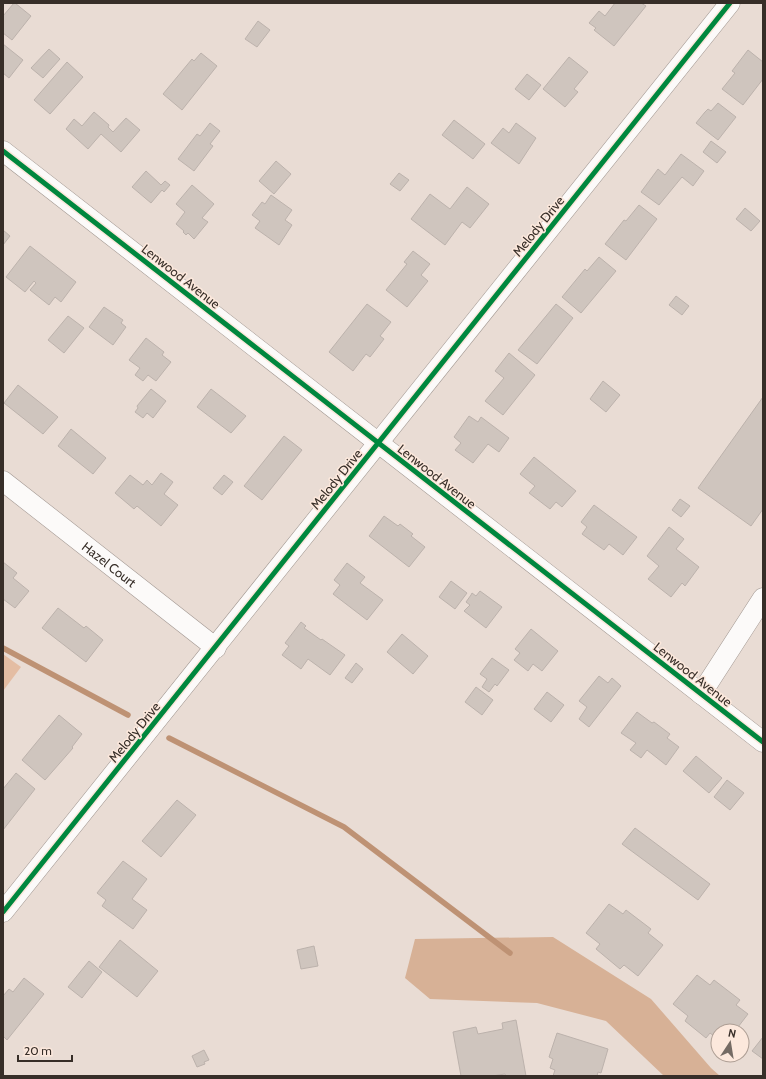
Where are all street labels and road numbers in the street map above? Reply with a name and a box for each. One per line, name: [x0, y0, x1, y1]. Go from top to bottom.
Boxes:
street label: Melody Drive: [509, 192, 567, 259]
street label: Lenwood Avenue: [139, 240, 224, 312]
street label: Lenwood Avenue: [395, 440, 480, 512]
street label: Melody Drive: [307, 445, 365, 512]
street label: Hazel Court: [79, 538, 140, 591]
street label: Lenwood Avenue: [651, 638, 736, 710]
street label: Melody Drive: [105, 698, 163, 765]

